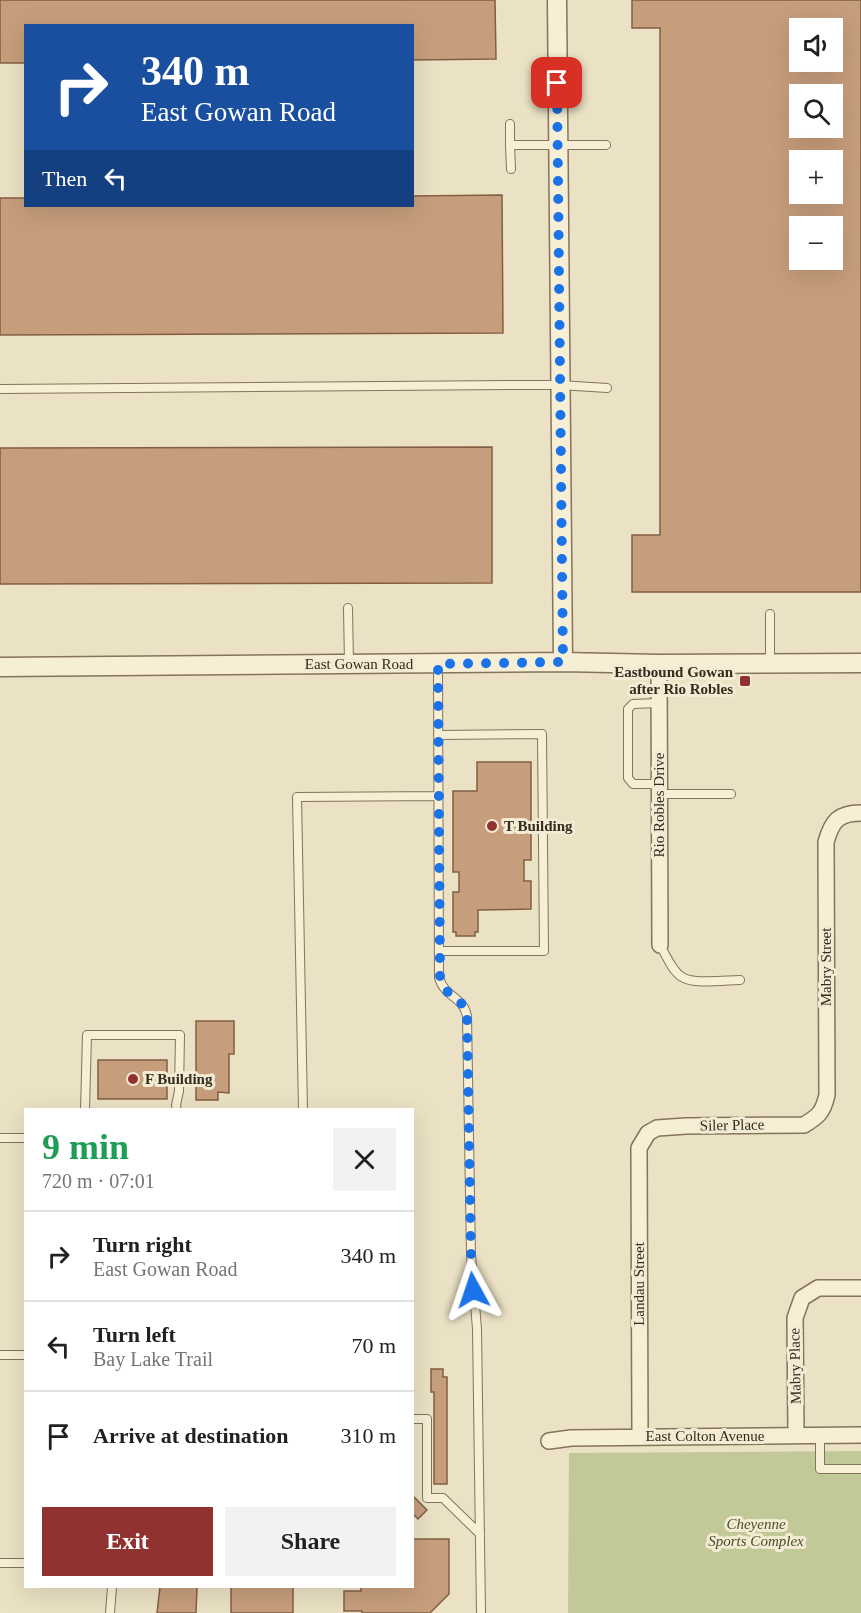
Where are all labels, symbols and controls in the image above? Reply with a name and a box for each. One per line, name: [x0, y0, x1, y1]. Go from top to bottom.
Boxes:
map controls: [789, 18, 843, 270]
button: sound: [789, 18, 843, 72]
icon: right: [42, 48, 120, 126]
text: 340 m: [141, 48, 250, 94]
pin: [531, 57, 582, 108]
icon: arrive: [540, 66, 573, 99]
button: search: [789, 84, 843, 138]
text: East Gowan Road: [141, 97, 336, 127]
button: +: [789, 150, 843, 204]
icon: left: [99, 162, 132, 195]
text: Then: [42, 166, 87, 191]
button: −: [789, 216, 843, 270]
street label: East Gowan Road: [305, 656, 414, 672]
place label: Eastbound Gowan after Rio Robles: [614, 664, 734, 697]
marker: Eastbound Gowan after Rio Robles: [738, 674, 752, 688]
street label: Rio Robles Drive: [651, 752, 667, 858]
place label: T Building: [504, 818, 573, 834]
marker: T Building: [485, 819, 499, 833]
street label: Mabry Street: [818, 927, 834, 1006]
place label: F Building: [145, 1071, 213, 1087]
marker: F Building: [126, 1072, 140, 1086]
street label: Siler Place: [700, 1116, 765, 1134]
text: 9 min: [42, 1127, 129, 1167]
button: close: [333, 1128, 396, 1191]
text: 720 m · 07:01: [42, 1170, 155, 1192]
text: Turn right: [93, 1232, 192, 1257]
icon: right: [42, 1240, 75, 1273]
street label: Landau Street: [631, 1241, 647, 1326]
text: 340 m: [340, 1243, 396, 1268]
text: East Gowan Road: [93, 1258, 237, 1280]
position arrow: [441, 1258, 505, 1322]
text: Turn left: [93, 1322, 176, 1347]
street label: Mabry Place: [786, 1327, 804, 1404]
icon: left: [42, 1330, 75, 1363]
text: 70 m: [351, 1333, 396, 1358]
text: Bay Lake Trail: [93, 1348, 213, 1370]
icon: arrive: [42, 1420, 75, 1453]
text: Arrive at destination: [93, 1423, 289, 1448]
text: 310 m: [340, 1423, 396, 1448]
street label: East Colton Avenue: [646, 1428, 765, 1444]
button: Exit: [42, 1507, 213, 1576]
button: Share: [225, 1507, 396, 1576]
park label: Cheyenne Sports Complex: [708, 1516, 804, 1549]

